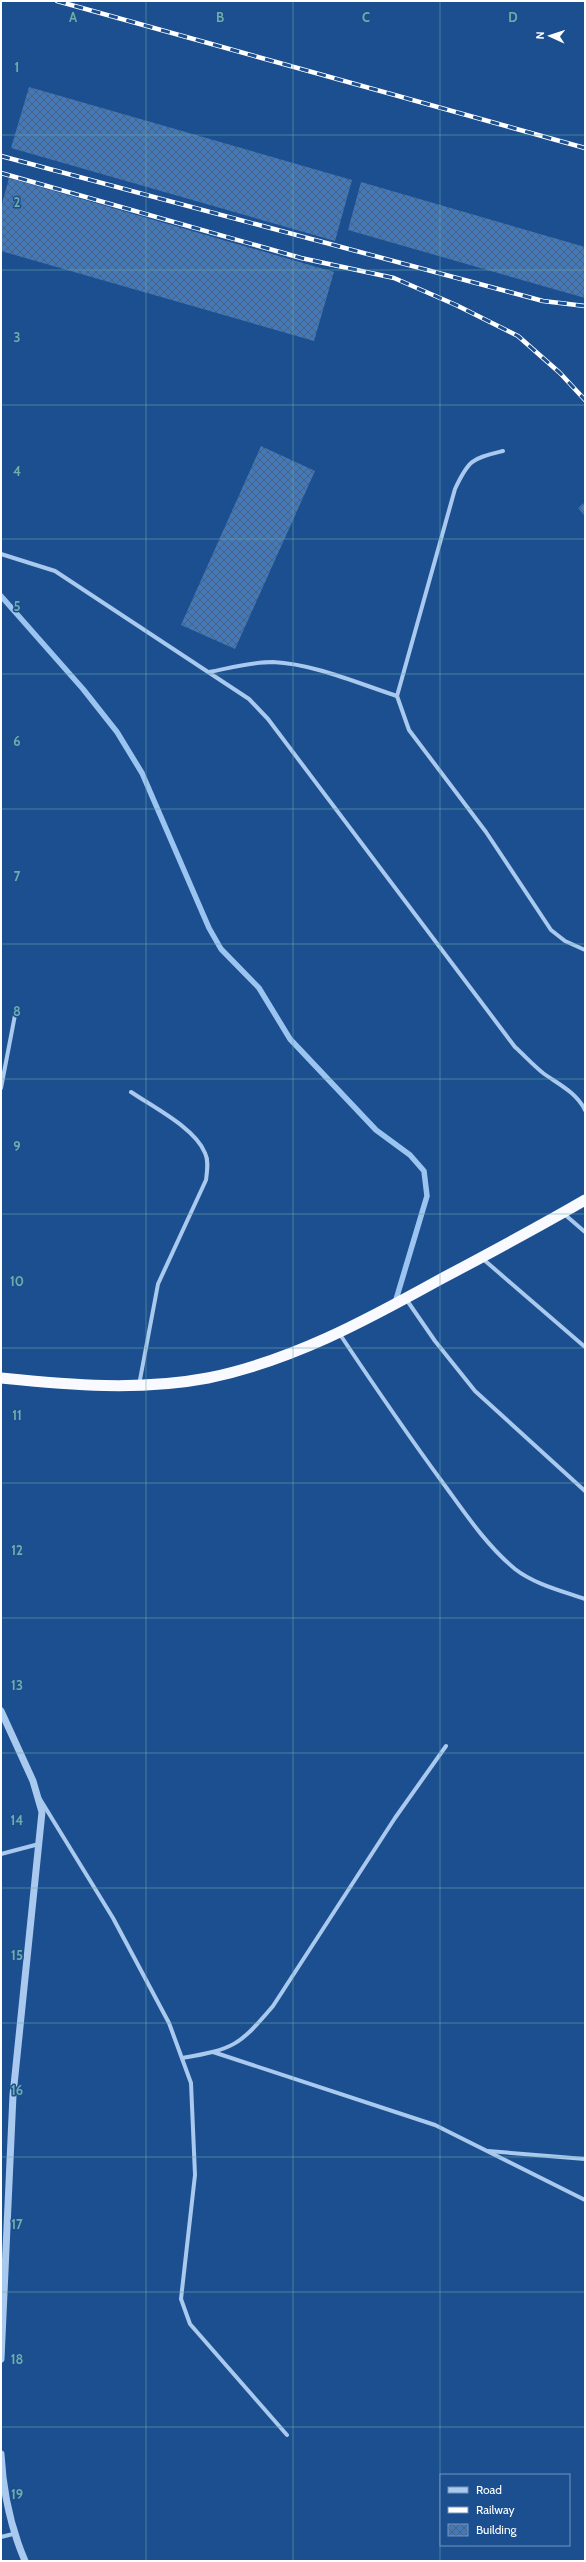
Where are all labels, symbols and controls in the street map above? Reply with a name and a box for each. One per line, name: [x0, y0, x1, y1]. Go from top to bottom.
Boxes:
text: A: [69, 9, 78, 25]
text: B: [216, 9, 224, 25]
text: C: [362, 9, 370, 25]
text: D: [508, 9, 518, 25]
north arrow: [530, 16, 570, 56]
text: N: [533, 31, 547, 40]
text: 1: [15, 59, 19, 75]
text: 2: [14, 194, 21, 210]
text: 3: [13, 329, 21, 345]
text: 4: [13, 463, 21, 479]
text: 5: [14, 598, 21, 614]
text: 6: [13, 733, 21, 749]
text: 7: [14, 868, 21, 884]
text: 8: [13, 1003, 21, 1019]
text: 9: [13, 1138, 21, 1154]
text: 10: [10, 1273, 24, 1289]
text: 11: [12, 1407, 22, 1423]
text: 12: [11, 1542, 23, 1558]
text: 13: [11, 1677, 23, 1693]
text: 14: [11, 1812, 23, 1828]
text: 15: [11, 1947, 23, 1963]
text: 16: [11, 2082, 23, 2098]
text: 17: [11, 2216, 23, 2232]
text: 18: [11, 2351, 23, 2367]
legend: [440, 2474, 570, 2546]
text: Road: [476, 2482, 502, 2497]
text: 19: [11, 2486, 23, 2502]
text: Railway: [476, 2502, 514, 2517]
text: Building: [476, 2522, 518, 2537]

